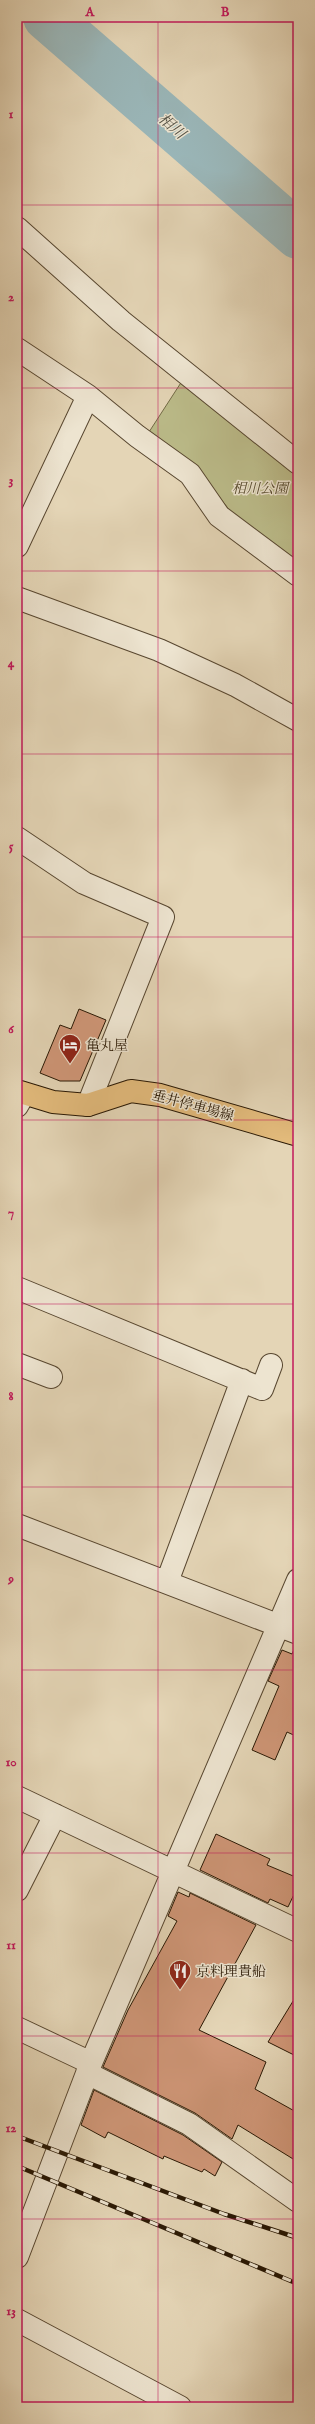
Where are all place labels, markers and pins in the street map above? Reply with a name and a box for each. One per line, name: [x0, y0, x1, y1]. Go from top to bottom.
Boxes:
hotel icon: 亀丸屋: [57, 1032, 83, 1065]
place label: 亀丸屋: [86, 1037, 128, 1055]
restaurant icon: 京料理貴船: [167, 1958, 193, 1991]
place label: 京料理貴船: [196, 1963, 266, 1981]

